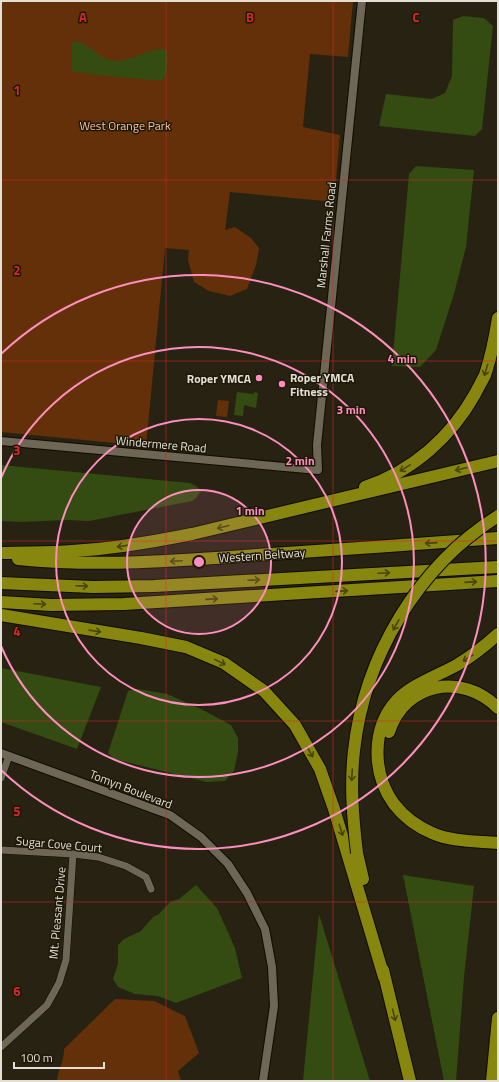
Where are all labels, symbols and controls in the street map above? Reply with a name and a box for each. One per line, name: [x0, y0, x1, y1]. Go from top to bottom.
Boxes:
text: A: [79, 7, 87, 27]
text: B: [246, 7, 254, 27]
text: C: [412, 7, 420, 27]
text: 1: [13, 80, 21, 100]
park label: West Orange Park: [79, 116, 171, 135]
street label: Marshall Farms Road: [311, 181, 341, 289]
text: 2: [13, 260, 21, 280]
text: 4 min: [387, 349, 417, 368]
one-way arrow: [482, 363, 489, 376]
place label: Roper YMCA Fitness: [290, 368, 355, 401]
place label: Roper YMCA: [187, 369, 252, 388]
marker: Roper YMCA: [254, 373, 264, 383]
marker: Roper YMCA Fitness: [277, 379, 287, 389]
text: 3 min: [336, 400, 366, 419]
street label: Windermere Road: [115, 431, 207, 457]
text: 3: [13, 440, 21, 460]
text: 2 min: [285, 451, 315, 470]
one-way arrow: [400, 464, 411, 472]
one-way arrow: [455, 466, 468, 474]
text: 1 min: [235, 501, 265, 520]
one-way arrow: [217, 523, 230, 531]
one-way arrow: [425, 540, 438, 547]
one-way arrow: [117, 542, 130, 550]
street label: Western Beltway: [218, 542, 306, 568]
centre of rings: [192, 555, 206, 569]
one-way arrow: [170, 557, 183, 564]
one-way arrow: [377, 569, 390, 577]
one-way arrow: [247, 576, 260, 584]
one-way arrow: [464, 579, 477, 586]
one-way arrow: [75, 582, 88, 590]
one-way arrow: [335, 587, 348, 594]
one-way arrow: [205, 595, 218, 602]
one-way arrow: [33, 600, 46, 608]
one-way arrow: [391, 619, 399, 631]
text: 4: [13, 621, 21, 641]
one-way arrow: [88, 627, 101, 635]
one-way arrow: [462, 654, 473, 663]
one-way arrow: [214, 659, 226, 666]
one-way arrow: [307, 746, 314, 758]
street label: Tomyn Boulevard: [87, 764, 175, 814]
one-way arrow: [349, 768, 356, 781]
text: 5: [13, 801, 21, 821]
one-way arrow: [338, 823, 345, 836]
street label: Sugar Cove Court: [15, 831, 104, 857]
street label: Mt. Pleasant Drive: [44, 866, 70, 960]
text: 6: [13, 981, 21, 1001]
one-way arrow: [391, 1008, 398, 1021]
scale bar: [14, 1044, 104, 1070]
text: 100 m: [20, 1048, 53, 1067]

